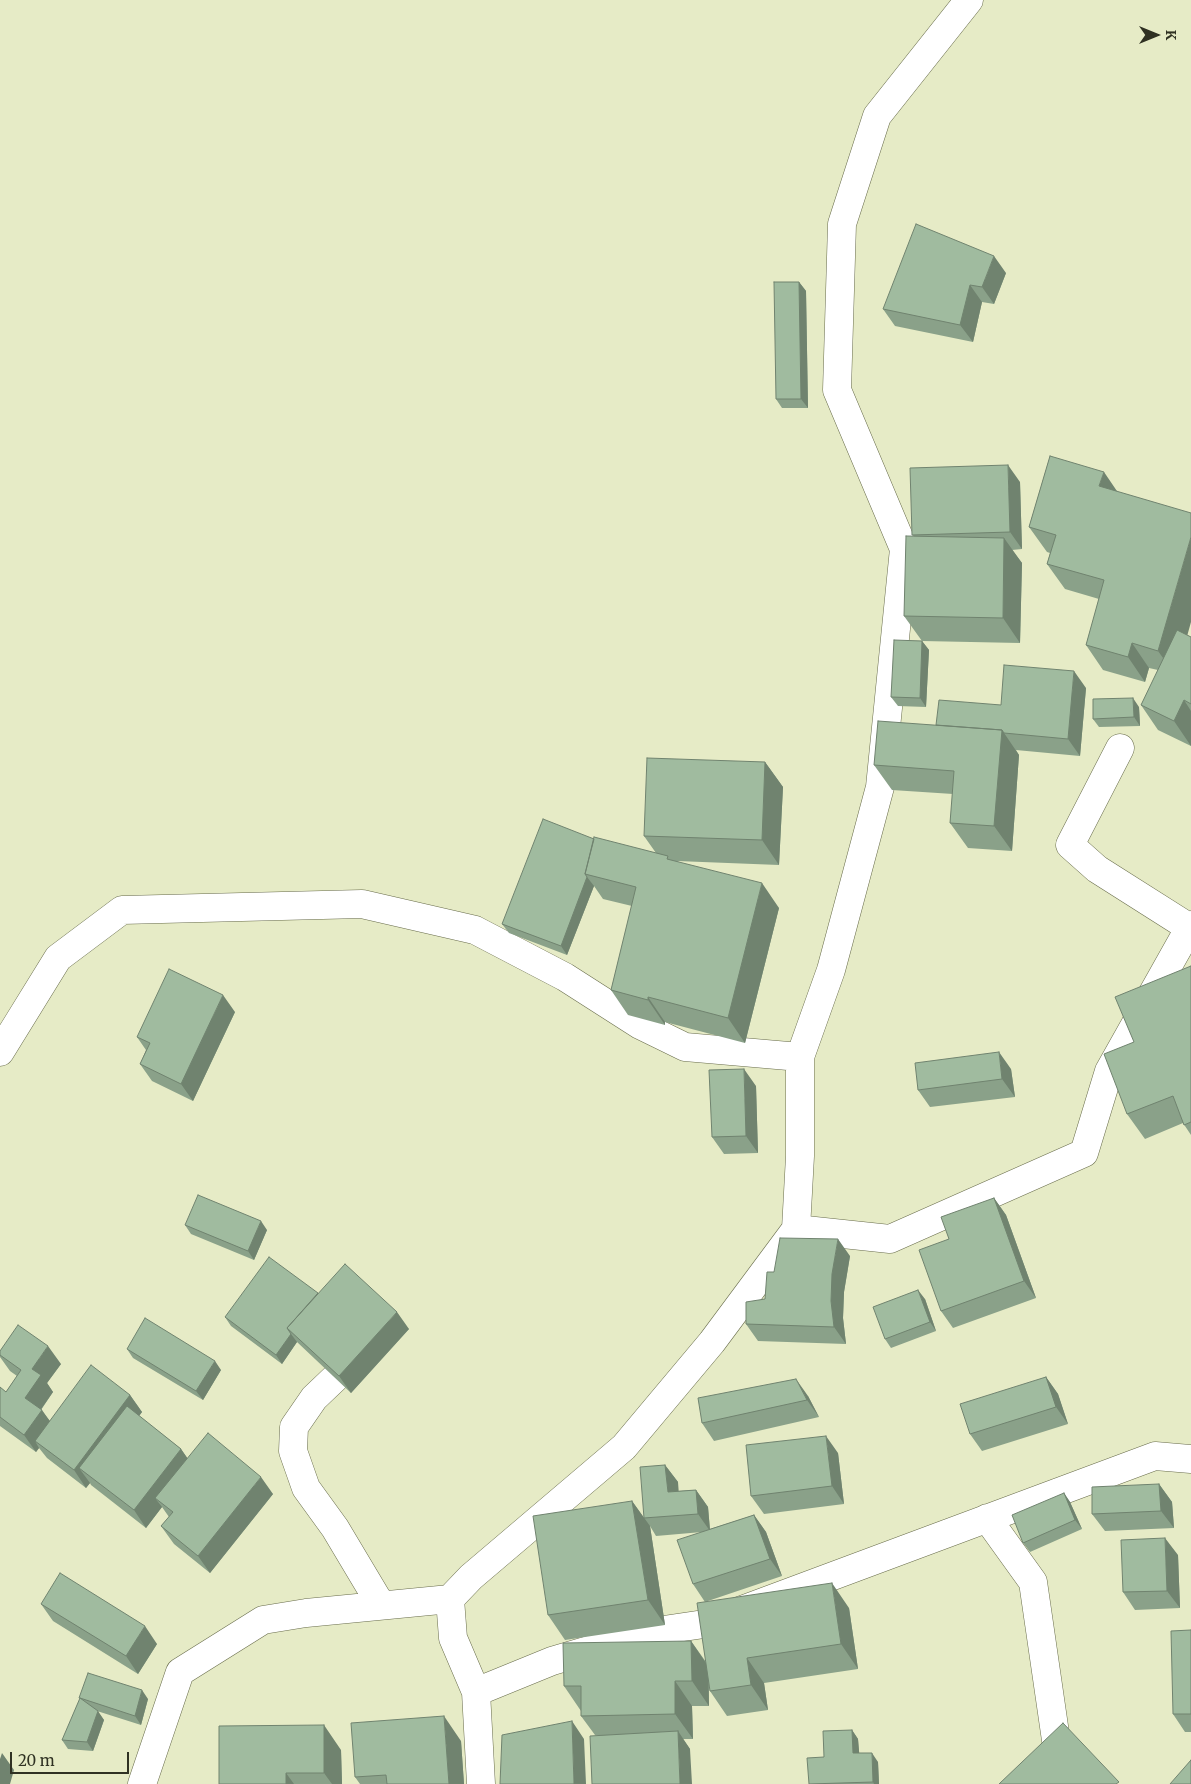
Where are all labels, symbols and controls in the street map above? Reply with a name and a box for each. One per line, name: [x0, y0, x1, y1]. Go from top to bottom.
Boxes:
north arrow: [1131, 10, 1181, 60]
text: K: [1162, 30, 1180, 40]
scale bar: [12, 1742, 131, 1774]
text: 20 m: [18, 1751, 55, 1770]

